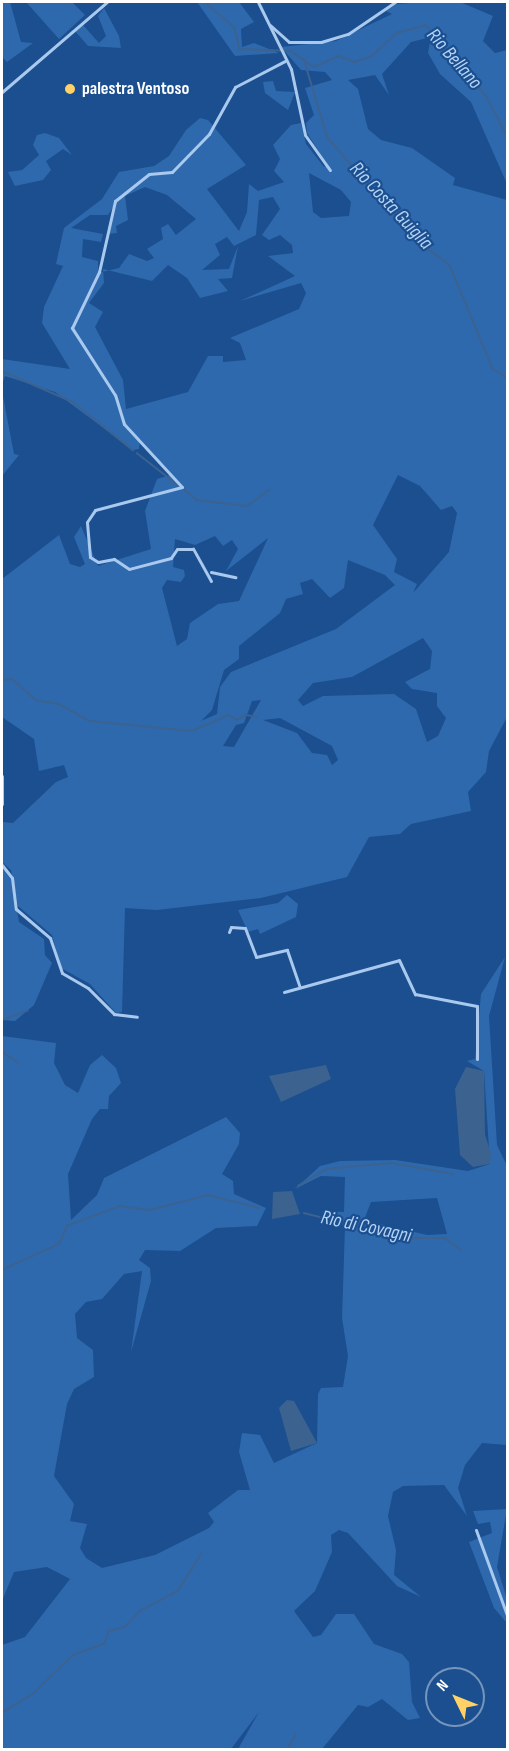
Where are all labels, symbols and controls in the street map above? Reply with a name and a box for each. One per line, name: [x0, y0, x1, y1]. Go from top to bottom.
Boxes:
water label: Rio Bellano: [421, 24, 487, 94]
place label: palestra Ventoso: [82, 78, 189, 100]
marker: palestra Ventoso: [63, 82, 77, 96]
water label: Rio Costa Guiglia: [344, 157, 438, 255]
water label: Rio di Covagni: [319, 1206, 413, 1248]
north arrow: [425, 1667, 485, 1727]
text: N: [433, 1676, 453, 1695]

